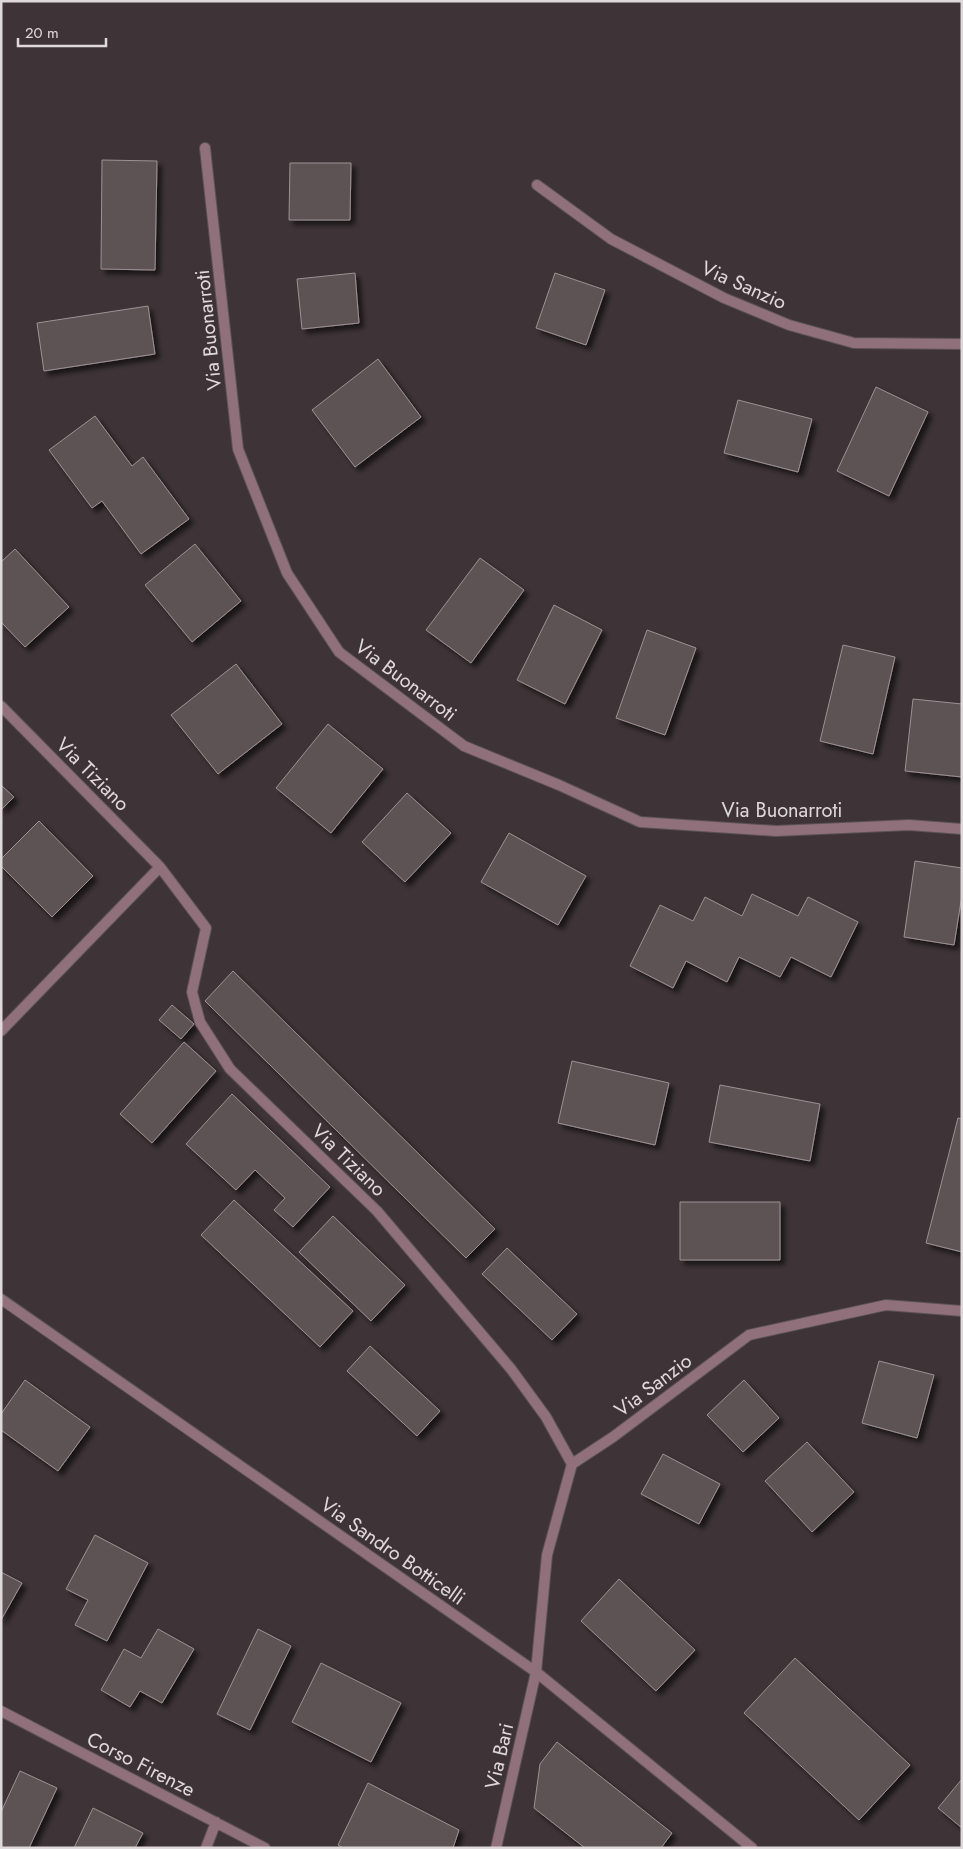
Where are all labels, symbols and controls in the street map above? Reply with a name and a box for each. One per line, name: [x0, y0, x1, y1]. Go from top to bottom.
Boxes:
scale bar: [18, 15, 105, 47]
text: 20 m: [25, 22, 59, 44]
street label: Via Sanzio: [697, 254, 791, 317]
street label: Via Buonarroti: [188, 268, 229, 392]
street label: Via Buonarroti: [349, 632, 463, 728]
street label: Via Tiziano: [49, 731, 136, 818]
street label: Via Buonarroti: [721, 796, 843, 825]
street label: Via Tiziano: [305, 1117, 393, 1203]
street label: Via Sanzio: [608, 1347, 698, 1424]
street label: Via Sandro Botticelli: [314, 1490, 471, 1612]
street label: Via Bari: [478, 1720, 521, 1792]
street label: Corso Firenze: [82, 1725, 200, 1804]

